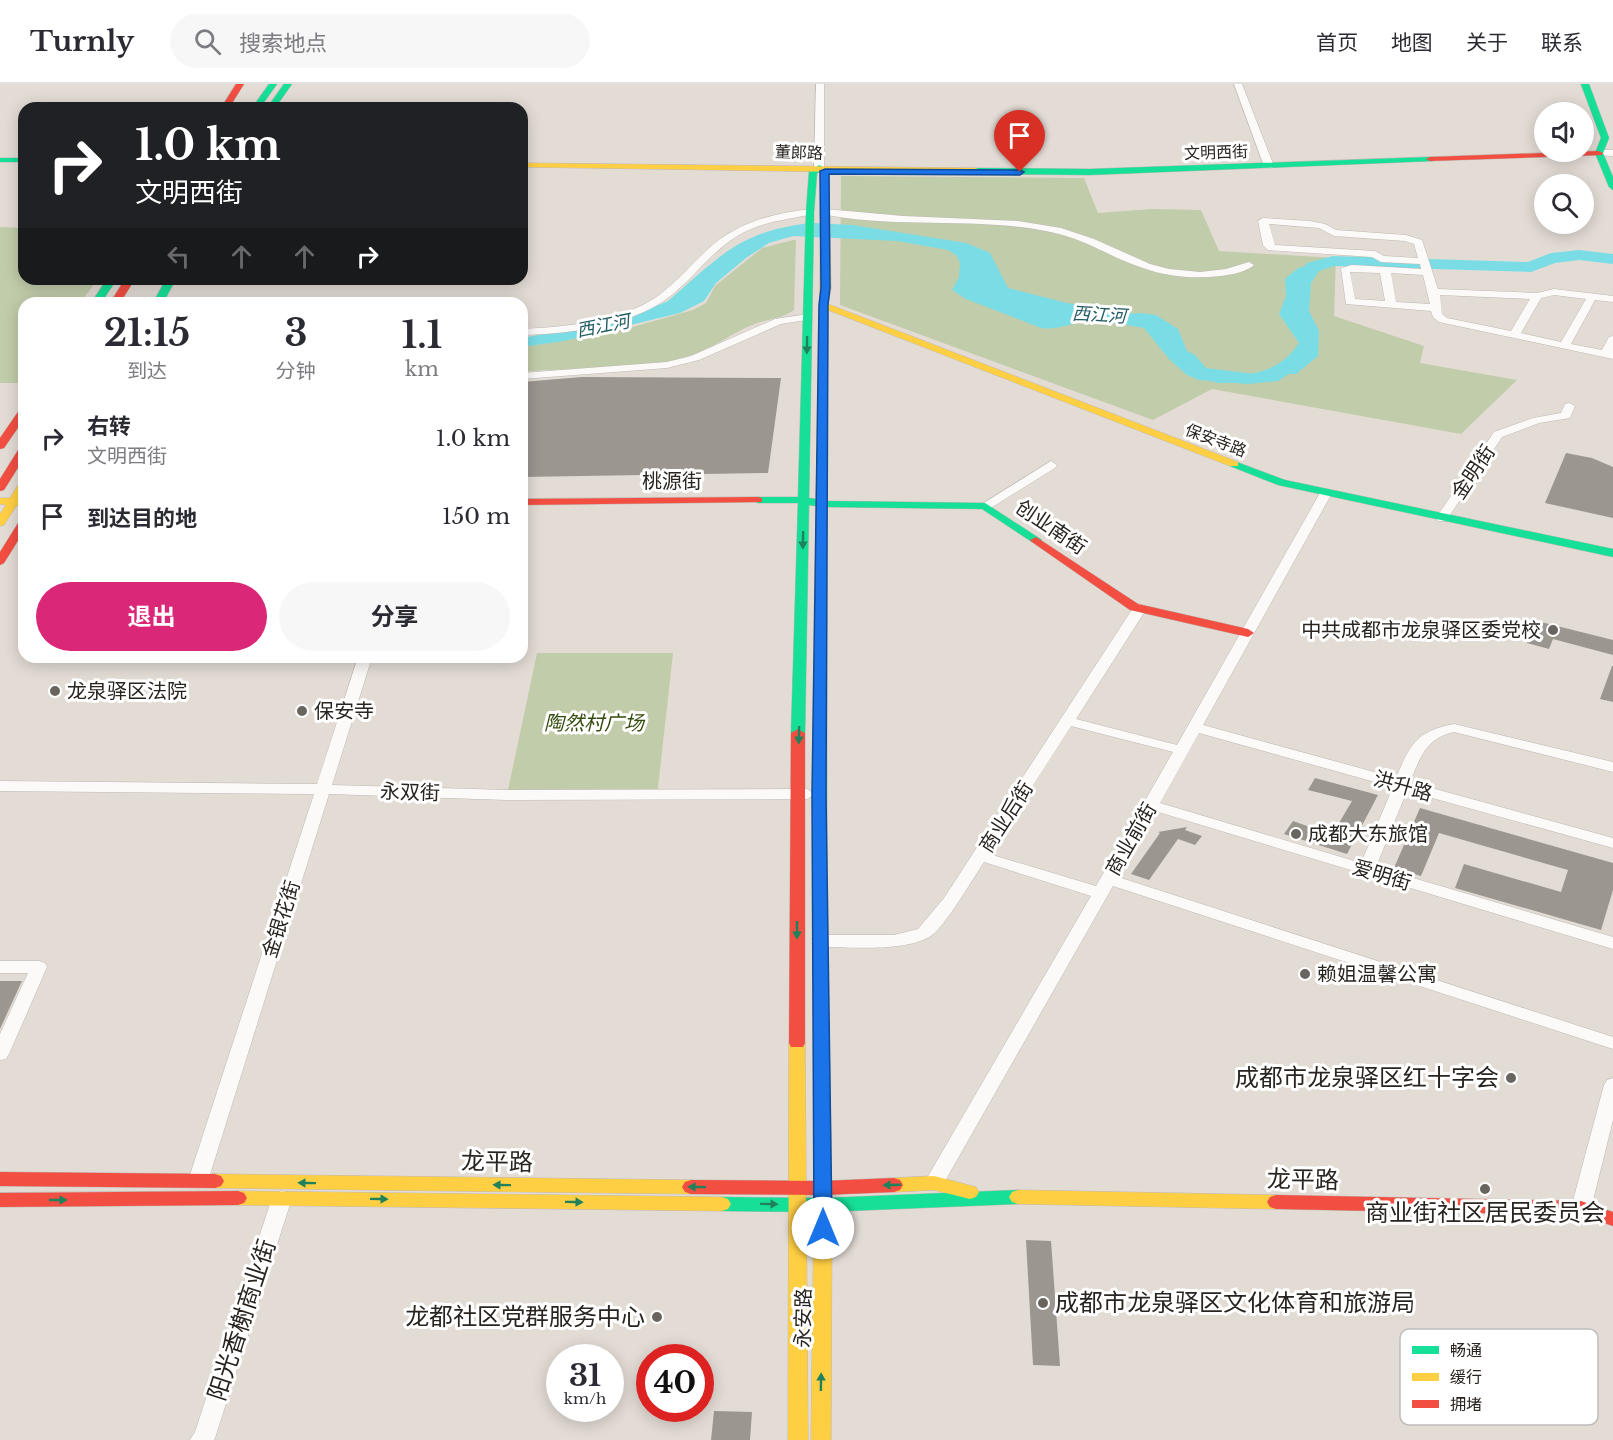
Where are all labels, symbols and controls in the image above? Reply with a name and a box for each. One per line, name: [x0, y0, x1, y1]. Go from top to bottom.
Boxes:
search box: [170, 14, 590, 68]
text: Turnly: [30, 24, 134, 59]
icon: search: [191, 25, 224, 58]
text: 搜索地点: [239, 30, 327, 57]
text: 首页: [1316, 30, 1358, 56]
text: 地图: [1391, 30, 1433, 56]
text: 关于: [1466, 30, 1508, 56]
text: 联系: [1541, 30, 1583, 56]
map controls: [1534, 102, 1594, 234]
button: sound: [1534, 102, 1594, 162]
pin: [994, 110, 1045, 172]
text: 1.0 km: [135, 119, 281, 171]
icon: arrive: [1003, 119, 1036, 152]
icon: right: [36, 126, 114, 204]
street label: 董郞路: [775, 141, 823, 163]
street label: 文明西街: [1184, 141, 1248, 163]
button: search: [1534, 174, 1594, 234]
text: 文明西街: [135, 176, 243, 209]
icon: left: [162, 240, 195, 273]
icon: ahead: [225, 240, 258, 273]
icon: ahead: [288, 240, 321, 273]
icon: right: [351, 240, 384, 273]
water label: 西江河: [1071, 303, 1130, 328]
water label: 西江河: [574, 309, 635, 342]
text: 21:15: [104, 311, 190, 356]
text: 3: [284, 311, 307, 356]
text: 1.1: [402, 313, 442, 358]
one-way arrow: [802, 335, 812, 354]
text: km: [405, 357, 439, 381]
text: 到达: [127, 359, 167, 383]
text: 分钟: [276, 359, 316, 383]
text: 右转: [87, 413, 131, 440]
street label: 保安寺路: [1183, 419, 1249, 461]
icon: right: [36, 422, 69, 455]
text: 1.0 km: [436, 425, 510, 452]
street label: 金明街: [1446, 440, 1500, 504]
text: 文明西街: [87, 444, 167, 468]
street label: 桃源街: [642, 469, 702, 493]
street label: 创业南街: [1011, 495, 1091, 559]
icon: arrive: [36, 500, 69, 533]
text: 150 m: [442, 503, 510, 530]
text: 到达目的地: [87, 505, 197, 532]
one-way arrow: [798, 530, 807, 549]
button: 退出: [36, 582, 267, 651]
button: 分享: [279, 582, 510, 651]
place label: 中共成都市龙泉驿区委党校: [1301, 618, 1541, 642]
marker: 中共成都市龙泉驿区委党校: [1546, 623, 1560, 637]
place label: 龙泉驿区法院: [67, 679, 187, 703]
marker: 龙泉驿区法院: [48, 684, 62, 698]
place label: 保安寺: [314, 699, 374, 723]
marker: 保安寺: [295, 704, 309, 718]
park label: 陶然村广场: [544, 711, 646, 735]
one-way arrow: [794, 725, 803, 744]
street label: 洪升路: [1371, 766, 1435, 806]
street label: 商业后街: [974, 777, 1038, 857]
street label: 永双街: [380, 779, 440, 805]
street label: 商业前街: [1101, 798, 1161, 880]
place label: 成都大东旅馆: [1308, 822, 1428, 846]
marker: 成都大东旅馆: [1289, 827, 1303, 841]
street label: 爱明街: [1350, 855, 1414, 895]
street label: 金银花街: [257, 877, 305, 961]
one-way arrow: [792, 920, 802, 939]
place label: 赖姐温馨公寓: [1317, 962, 1437, 986]
marker: 赖姐温馨公寓: [1298, 967, 1312, 981]
place label: 成都市龙泉驿区红十字会: [1235, 1063, 1499, 1092]
marker: 成都市龙泉驿区红十字会: [1504, 1071, 1518, 1085]
street label: 龙平路: [461, 1146, 533, 1177]
street label: 龙平路: [1267, 1164, 1339, 1195]
one-way arrow: [298, 1178, 317, 1187]
one-way arrow: [493, 1180, 512, 1189]
one-way arrow: [883, 1180, 902, 1190]
one-way arrow: [688, 1182, 707, 1191]
marker: 商业街社区居民委员会: [1478, 1182, 1492, 1196]
one-way arrow: [49, 1195, 68, 1205]
one-way arrow: [370, 1195, 389, 1204]
position arrow: [791, 1196, 855, 1260]
one-way arrow: [565, 1197, 584, 1207]
place label: 商业街社区居民委员会: [1365, 1198, 1605, 1227]
one-way arrow: [760, 1199, 779, 1209]
street label: 阳光香榭商业街: [202, 1235, 281, 1404]
street label: 永安路: [790, 1288, 816, 1348]
place label: 成都市龙泉驿区文化体育和旅游局: [1055, 1288, 1415, 1317]
marker: 成都市龙泉驿区文化体育和旅游局: [1036, 1296, 1050, 1310]
place label: 龙都社区党群服务中心: [405, 1302, 645, 1331]
marker: 龙都社区党群服务中心: [650, 1310, 664, 1324]
legend: [1400, 1329, 1598, 1425]
text: 畅通: [1450, 1340, 1482, 1360]
speed limit sign: 40: [636, 1344, 714, 1422]
text: 31: [569, 1357, 601, 1394]
text: 缓行: [1450, 1367, 1482, 1387]
one-way arrow: [817, 1372, 826, 1391]
text: km/h: [564, 1389, 606, 1408]
text: 拥堵: [1450, 1394, 1482, 1414]

